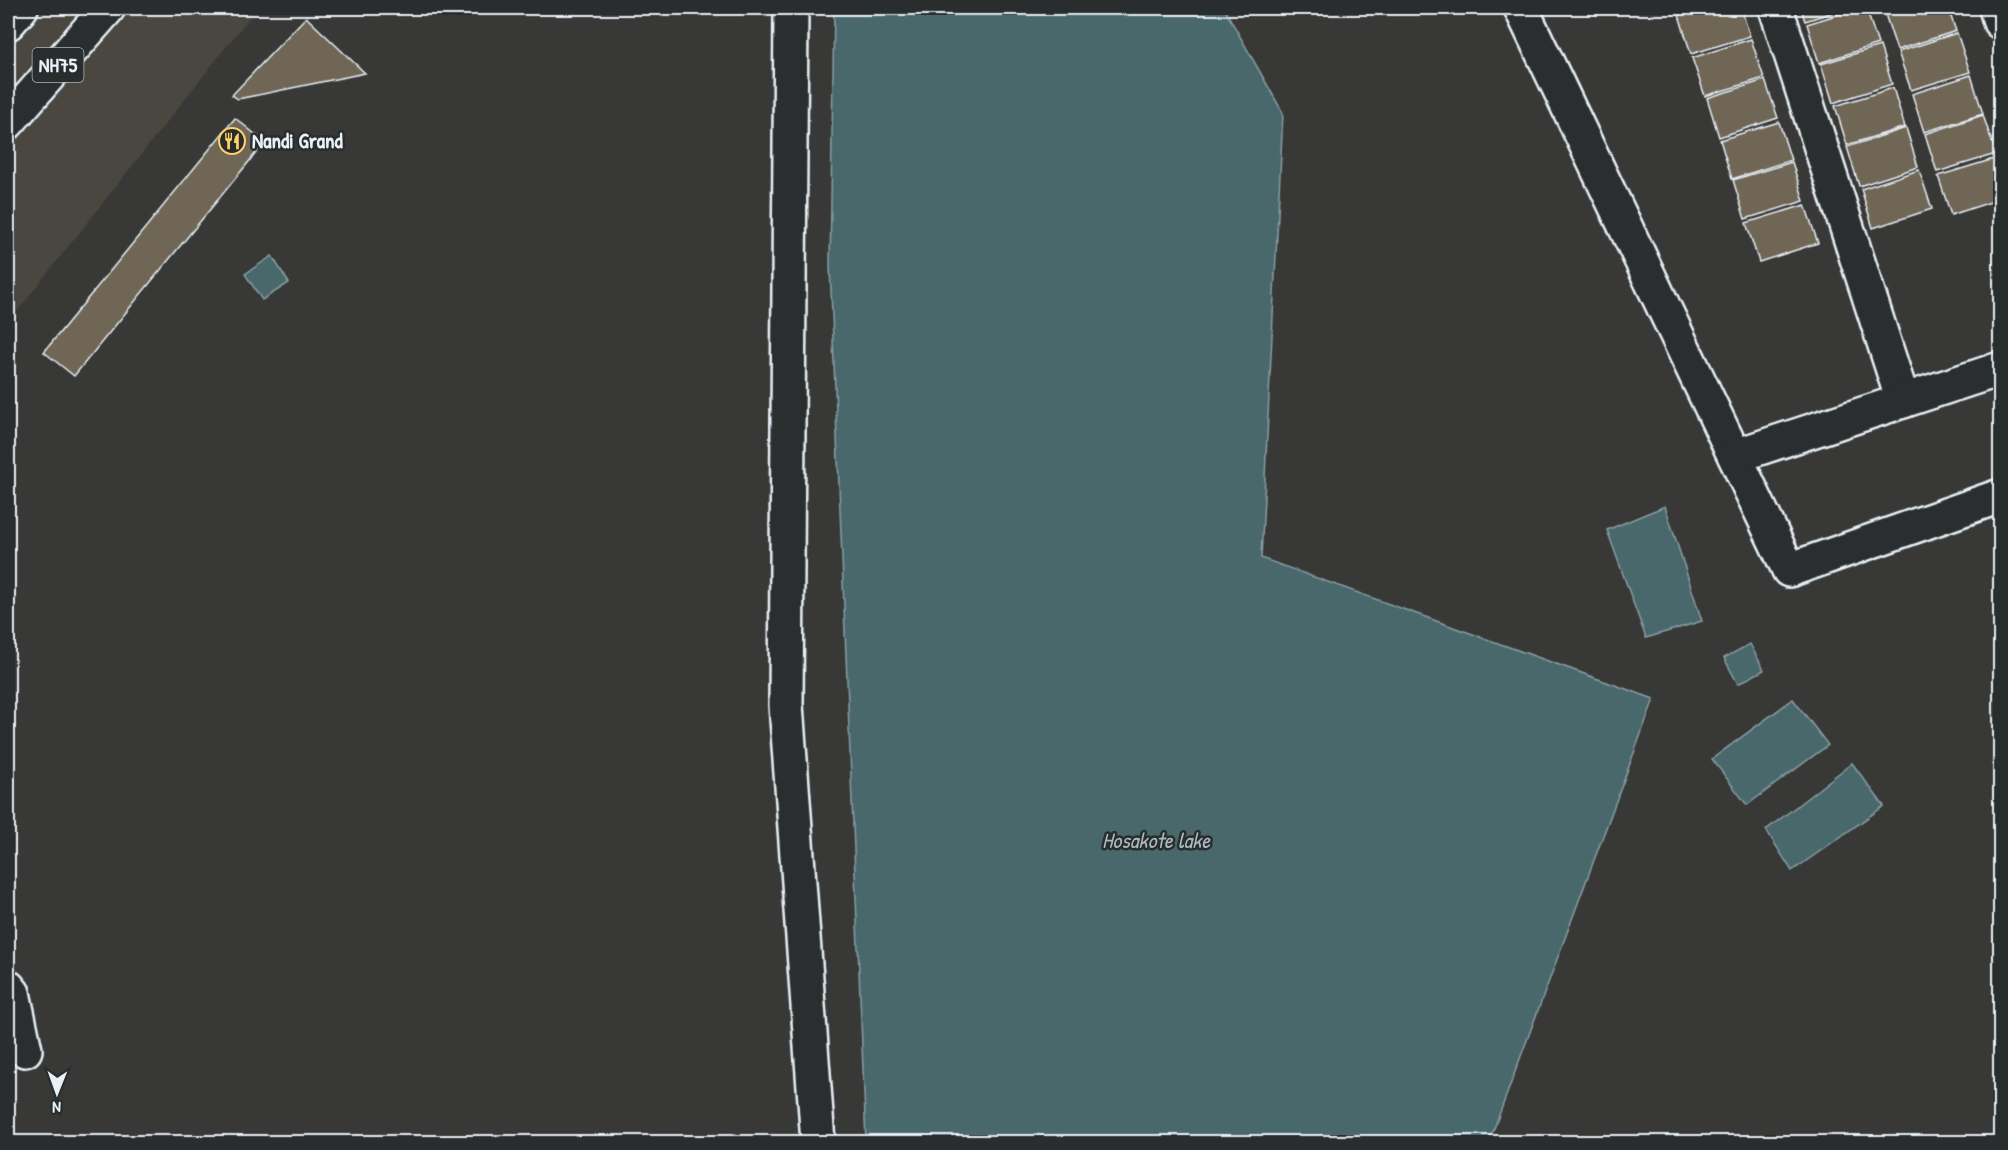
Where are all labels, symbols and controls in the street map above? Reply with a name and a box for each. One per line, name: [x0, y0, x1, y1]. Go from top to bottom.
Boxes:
road number: NH75: [32, 48, 84, 82]
restaurant icon: Nandi Grand: [217, 126, 247, 156]
place label: Nandi Grand: [252, 126, 344, 155]
water label: Hosakote lake: [1102, 825, 1211, 855]
north arrow: [27, 1063, 87, 1123]
text: N: [52, 1097, 61, 1119]

